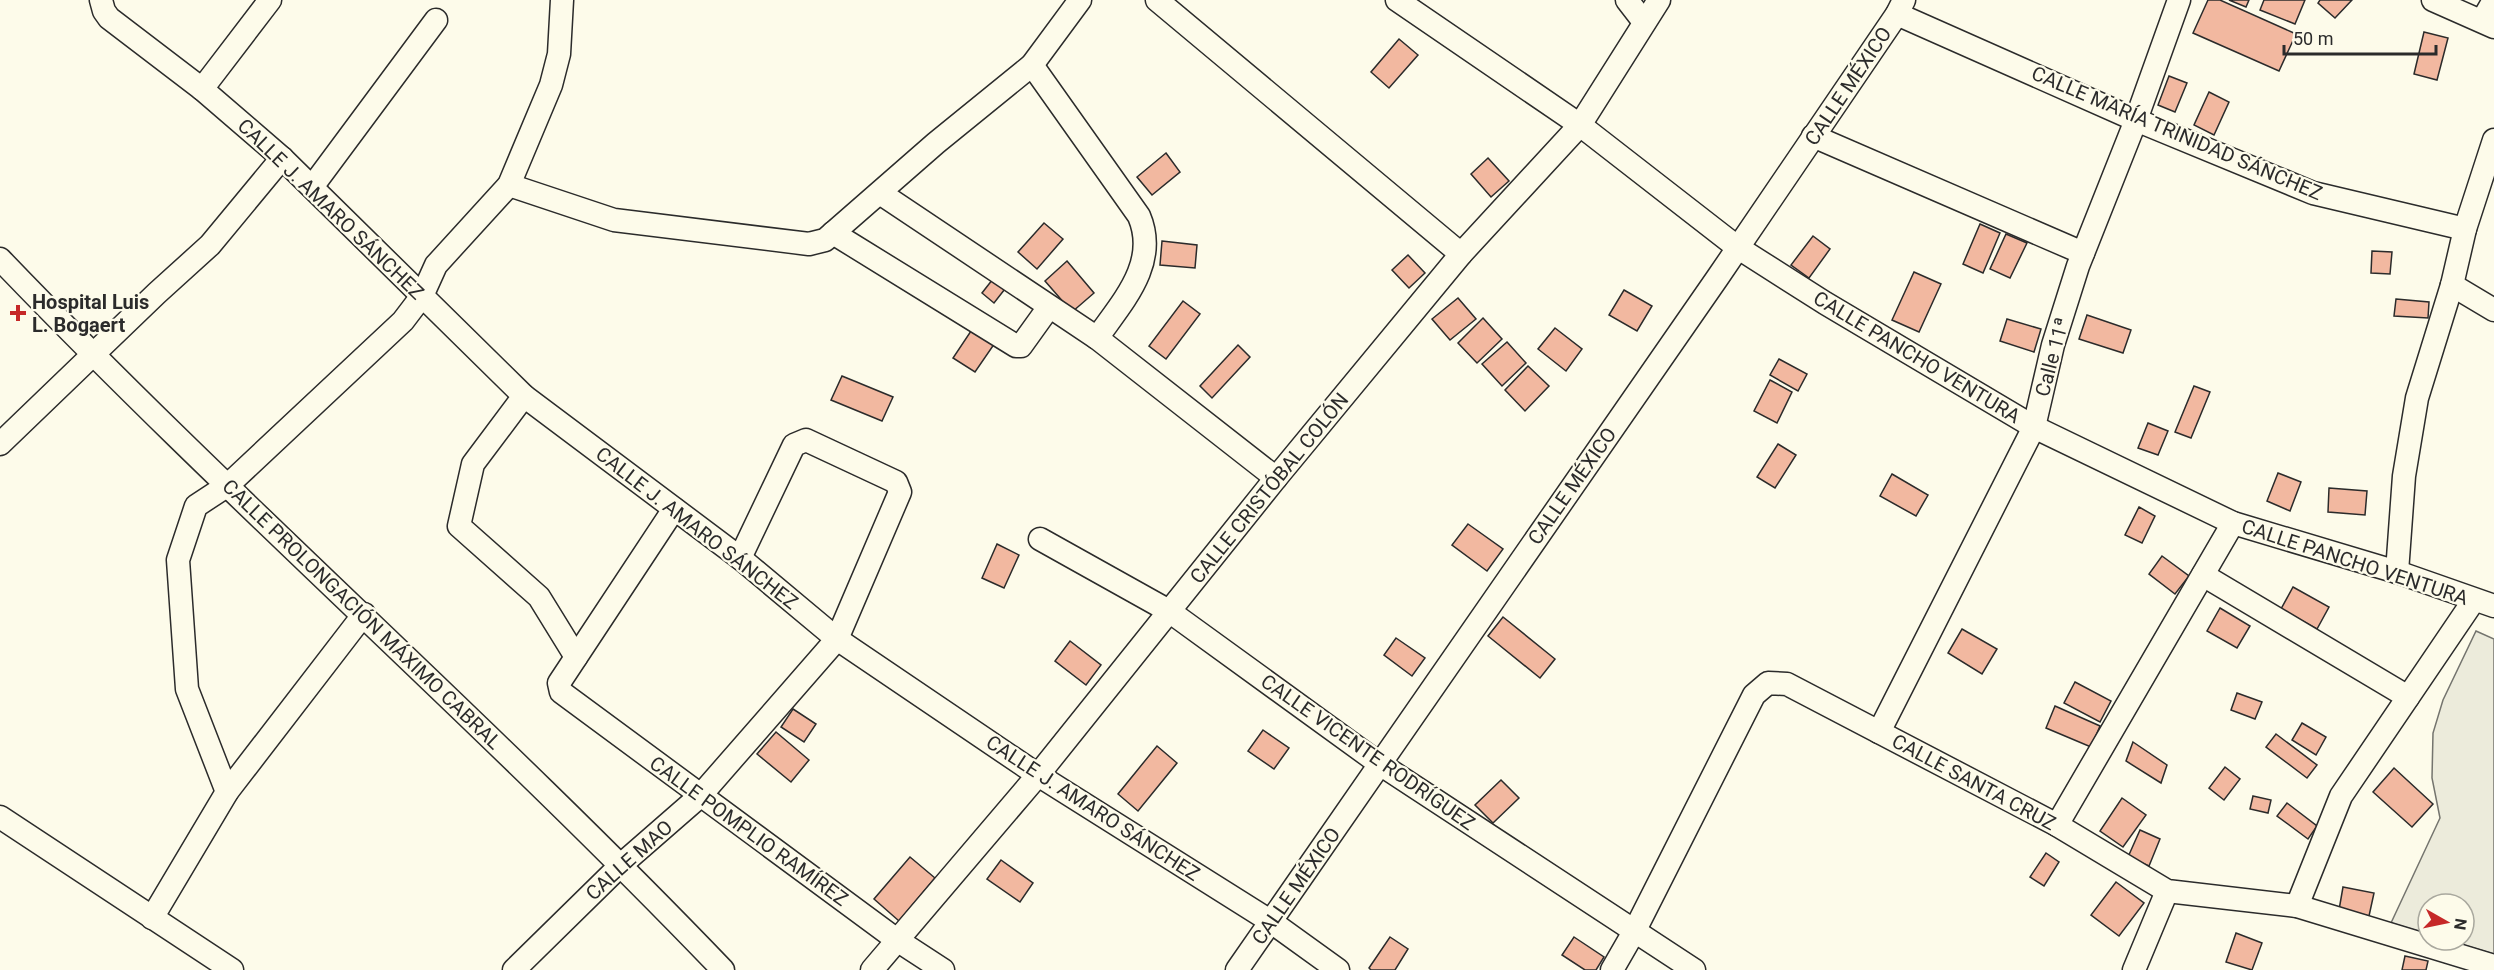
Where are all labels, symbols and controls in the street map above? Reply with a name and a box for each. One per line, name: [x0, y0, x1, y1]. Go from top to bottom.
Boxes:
scale bar: [2284, 18, 2436, 56]
street label: CALLE MÉXICO: [1800, 22, 1896, 150]
text: 50 m: [2293, 28, 2333, 49]
street label: CALLE MARÍA TRINIDAD SÁNCHEZ: [2028, 61, 2326, 205]
street label: CALLE J. AMARO SÁNCHEZ: [233, 114, 429, 304]
street label: CALLE PANCHO VENTURA: [1809, 286, 2025, 428]
place label: Hospital Luis L. Bogaert: [32, 290, 149, 337]
marker: Hospital Luis L. Bogaert: [9, 304, 27, 322]
street label: Calle 11ª: [2030, 315, 2074, 399]
street label: CALLE CRISTÓBAL COLÓN: [1185, 388, 1353, 588]
street label: CALLE MÉXICO: [1523, 423, 1621, 549]
street label: CALLE J. AMARO SÁNCHEZ: [591, 442, 803, 614]
street label: CALLE PROLONGACIÓN MÁXIMO CABRAL: [218, 474, 507, 754]
street label: CALLE PANCHO VENTURA: [2239, 514, 2471, 610]
street label: CALLE VICENTE RODRÍGUEZ: [1256, 669, 1480, 835]
street label: CALLE SANTA CRUZ: [1888, 729, 2060, 835]
street label: CALLE J. AMARO SÁNCHEZ: [982, 730, 1204, 886]
street label: CALLE POMPLIO RAMÍREZ: [645, 751, 853, 911]
street label: CALLE MAO: [581, 815, 677, 905]
street label: CALLE MÉXICO: [1247, 823, 1345, 949]
north arrow: [2416, 892, 2476, 952]
text: N: [2450, 917, 2471, 931]

